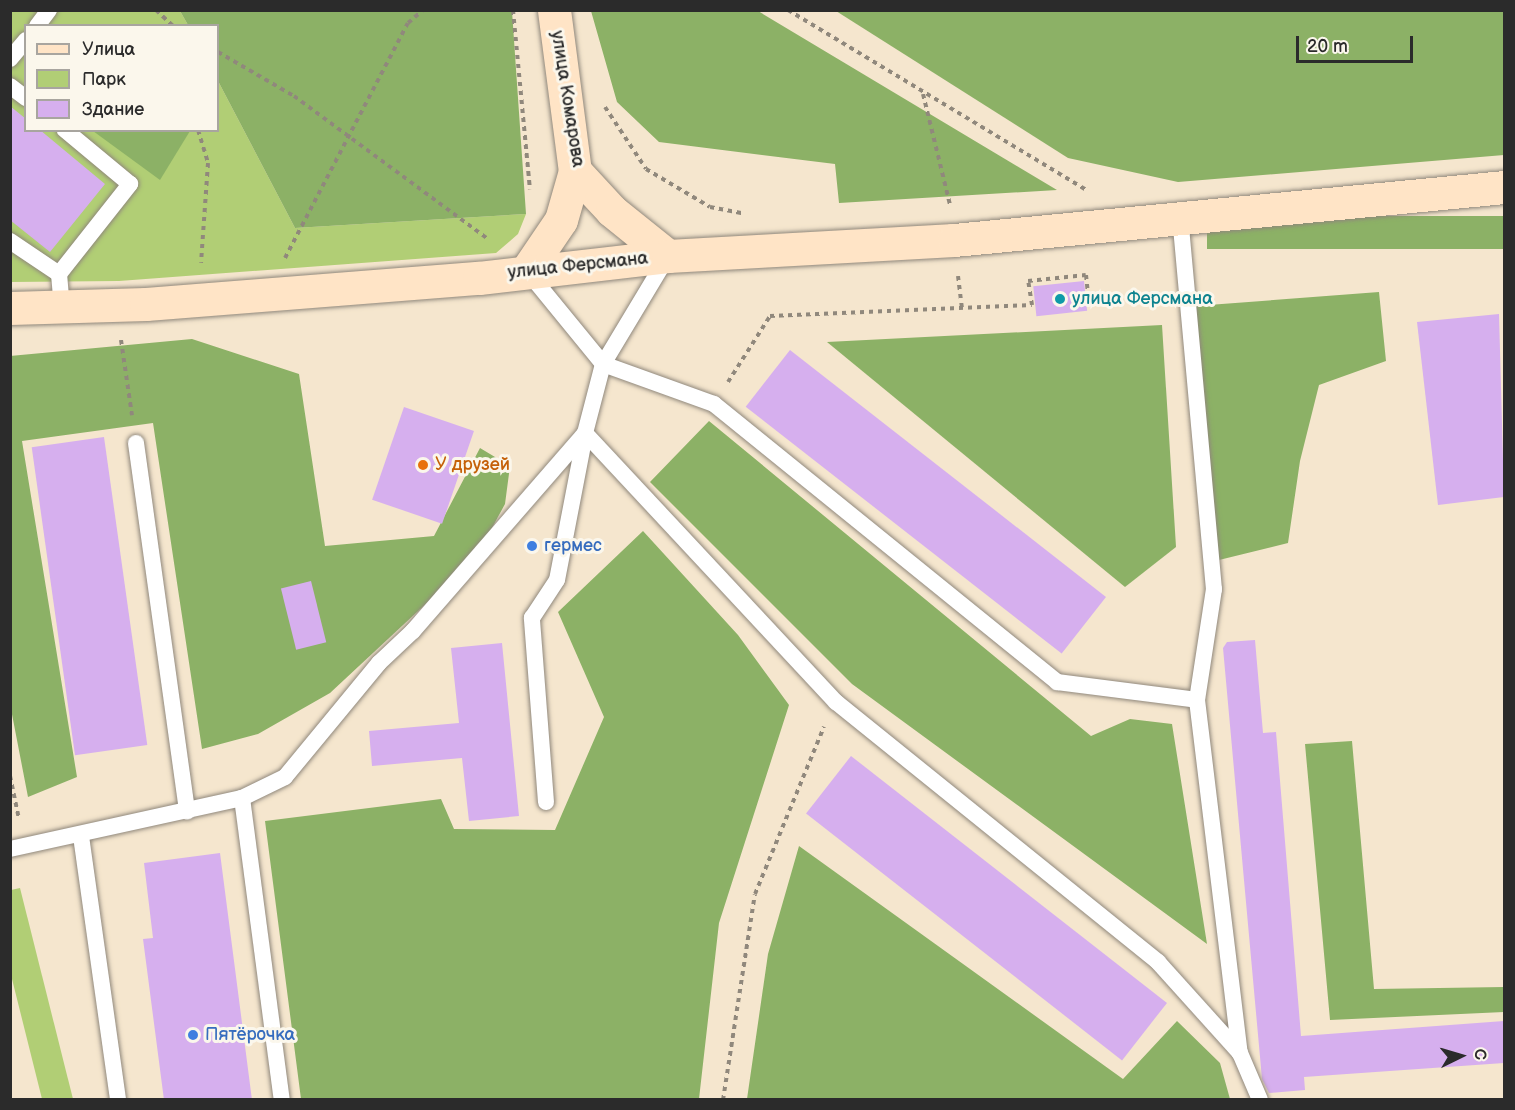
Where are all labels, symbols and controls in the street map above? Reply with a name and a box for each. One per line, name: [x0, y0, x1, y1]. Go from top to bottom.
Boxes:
legend: [24, 24, 219, 132]
scale bar: [1299, 24, 1416, 62]
street label: улица Комарова: [546, 29, 588, 169]
text: 20 m: [1307, 36, 1348, 57]
text: Улица: [82, 39, 135, 60]
text: Парк: [82, 69, 126, 90]
text: Здание: [82, 99, 144, 120]
street label: улица Ферсмана: [507, 248, 649, 284]
place label: улица Ферсмана: [1072, 288, 1213, 310]
marker: улица Ферсмана: [1053, 292, 1067, 306]
place label: У друзей: [435, 454, 510, 476]
marker: У друзей: [416, 458, 430, 472]
place label: гермес: [544, 535, 602, 557]
marker: гермес: [525, 539, 539, 553]
place label: Пятёрочка: [205, 1024, 295, 1046]
north arrow: [1431, 1026, 1491, 1086]
marker: Пятёрочка: [186, 1028, 200, 1042]
text: С: [1469, 1048, 1489, 1061]

